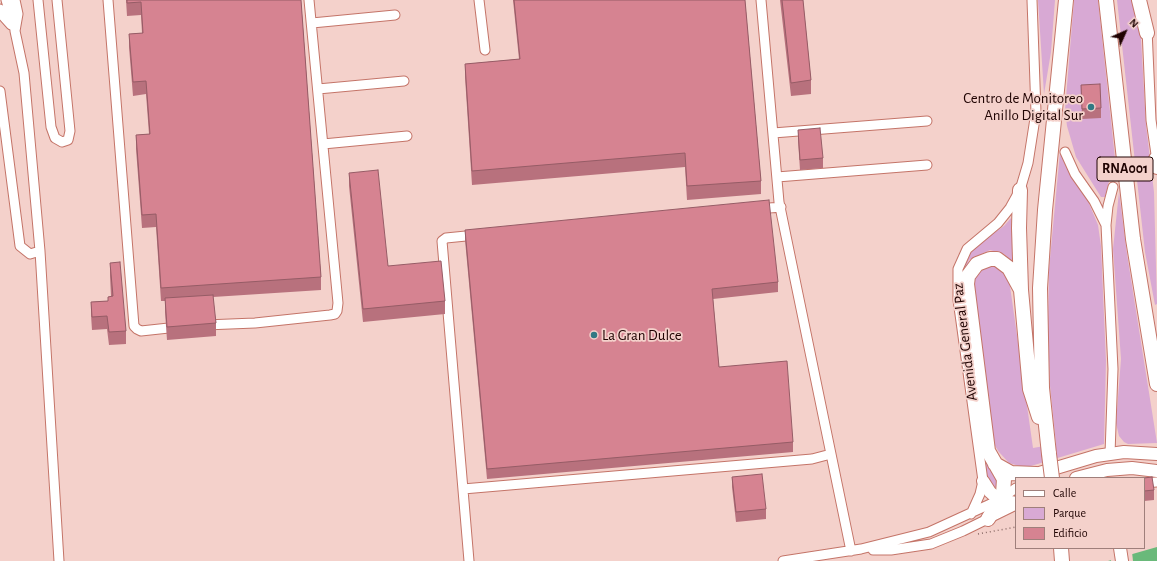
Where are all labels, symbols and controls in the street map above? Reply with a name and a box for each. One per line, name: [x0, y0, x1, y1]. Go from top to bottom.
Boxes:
north arrow: [1105, 12, 1145, 52]
text: N: [1127, 17, 1140, 30]
place label: Centro de Monitoreo Anillo Digital Sur: [963, 89, 1083, 124]
marker: Centro de Monitoreo Anillo Digital Sur: [1086, 102, 1096, 112]
road number: RNA001: [1097, 157, 1153, 181]
street label: Avenida General Paz: [949, 282, 981, 402]
place label: La Gran Dulce: [602, 326, 682, 344]
marker: La Gran Dulce: [589, 330, 599, 340]
legend: [1015, 477, 1145, 549]
text: Calle: [1053, 487, 1076, 499]
text: Parque: [1053, 507, 1086, 519]
text: Edificio: [1053, 527, 1088, 539]

